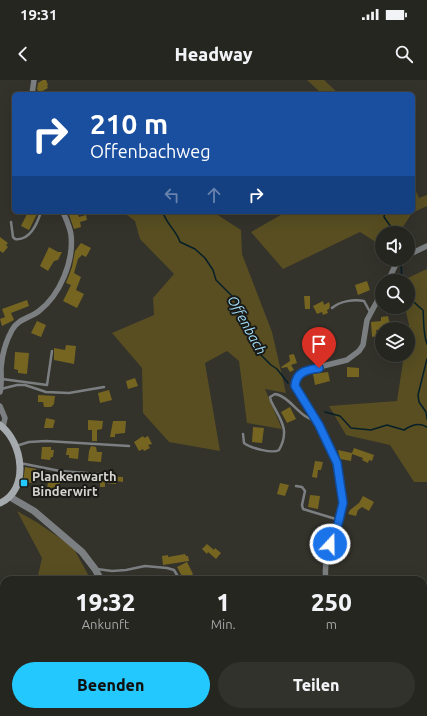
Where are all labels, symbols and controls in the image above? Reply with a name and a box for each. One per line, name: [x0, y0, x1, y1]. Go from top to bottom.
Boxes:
text: 19:31: [20, 6, 58, 23]
icon: back: [12, 43, 34, 65]
icon: search: [393, 43, 415, 65]
text: Headway: [174, 44, 253, 64]
icon: right: [24, 108, 76, 160]
text: 210 m: [90, 108, 168, 139]
text: Offenbachweg: [90, 141, 211, 161]
icon: left: [161, 184, 183, 206]
icon: ahead: [203, 184, 225, 206]
icon: right: [245, 184, 267, 206]
map controls: [375, 226, 415, 362]
button: sound: [375, 226, 415, 266]
button: search: [375, 274, 415, 314]
water label: Offenbach: [224, 293, 270, 357]
button: layers: [375, 322, 415, 362]
pin: [302, 327, 336, 368]
icon: arrive: [308, 333, 330, 355]
place label: Plankenwarth Binderwirt: [32, 469, 117, 498]
marker: Plankenwarth Binderwirt: [19, 478, 29, 488]
position arrow: [309, 523, 351, 565]
text: 19:32: [75, 589, 135, 616]
text: 1: [216, 589, 230, 616]
text: 250: [311, 589, 352, 616]
text: Ankunft: [82, 617, 129, 631]
text: Min.: [211, 617, 236, 631]
text: m: [326, 617, 337, 631]
button: Beenden: [12, 662, 210, 708]
button: Teilen: [218, 662, 415, 708]

